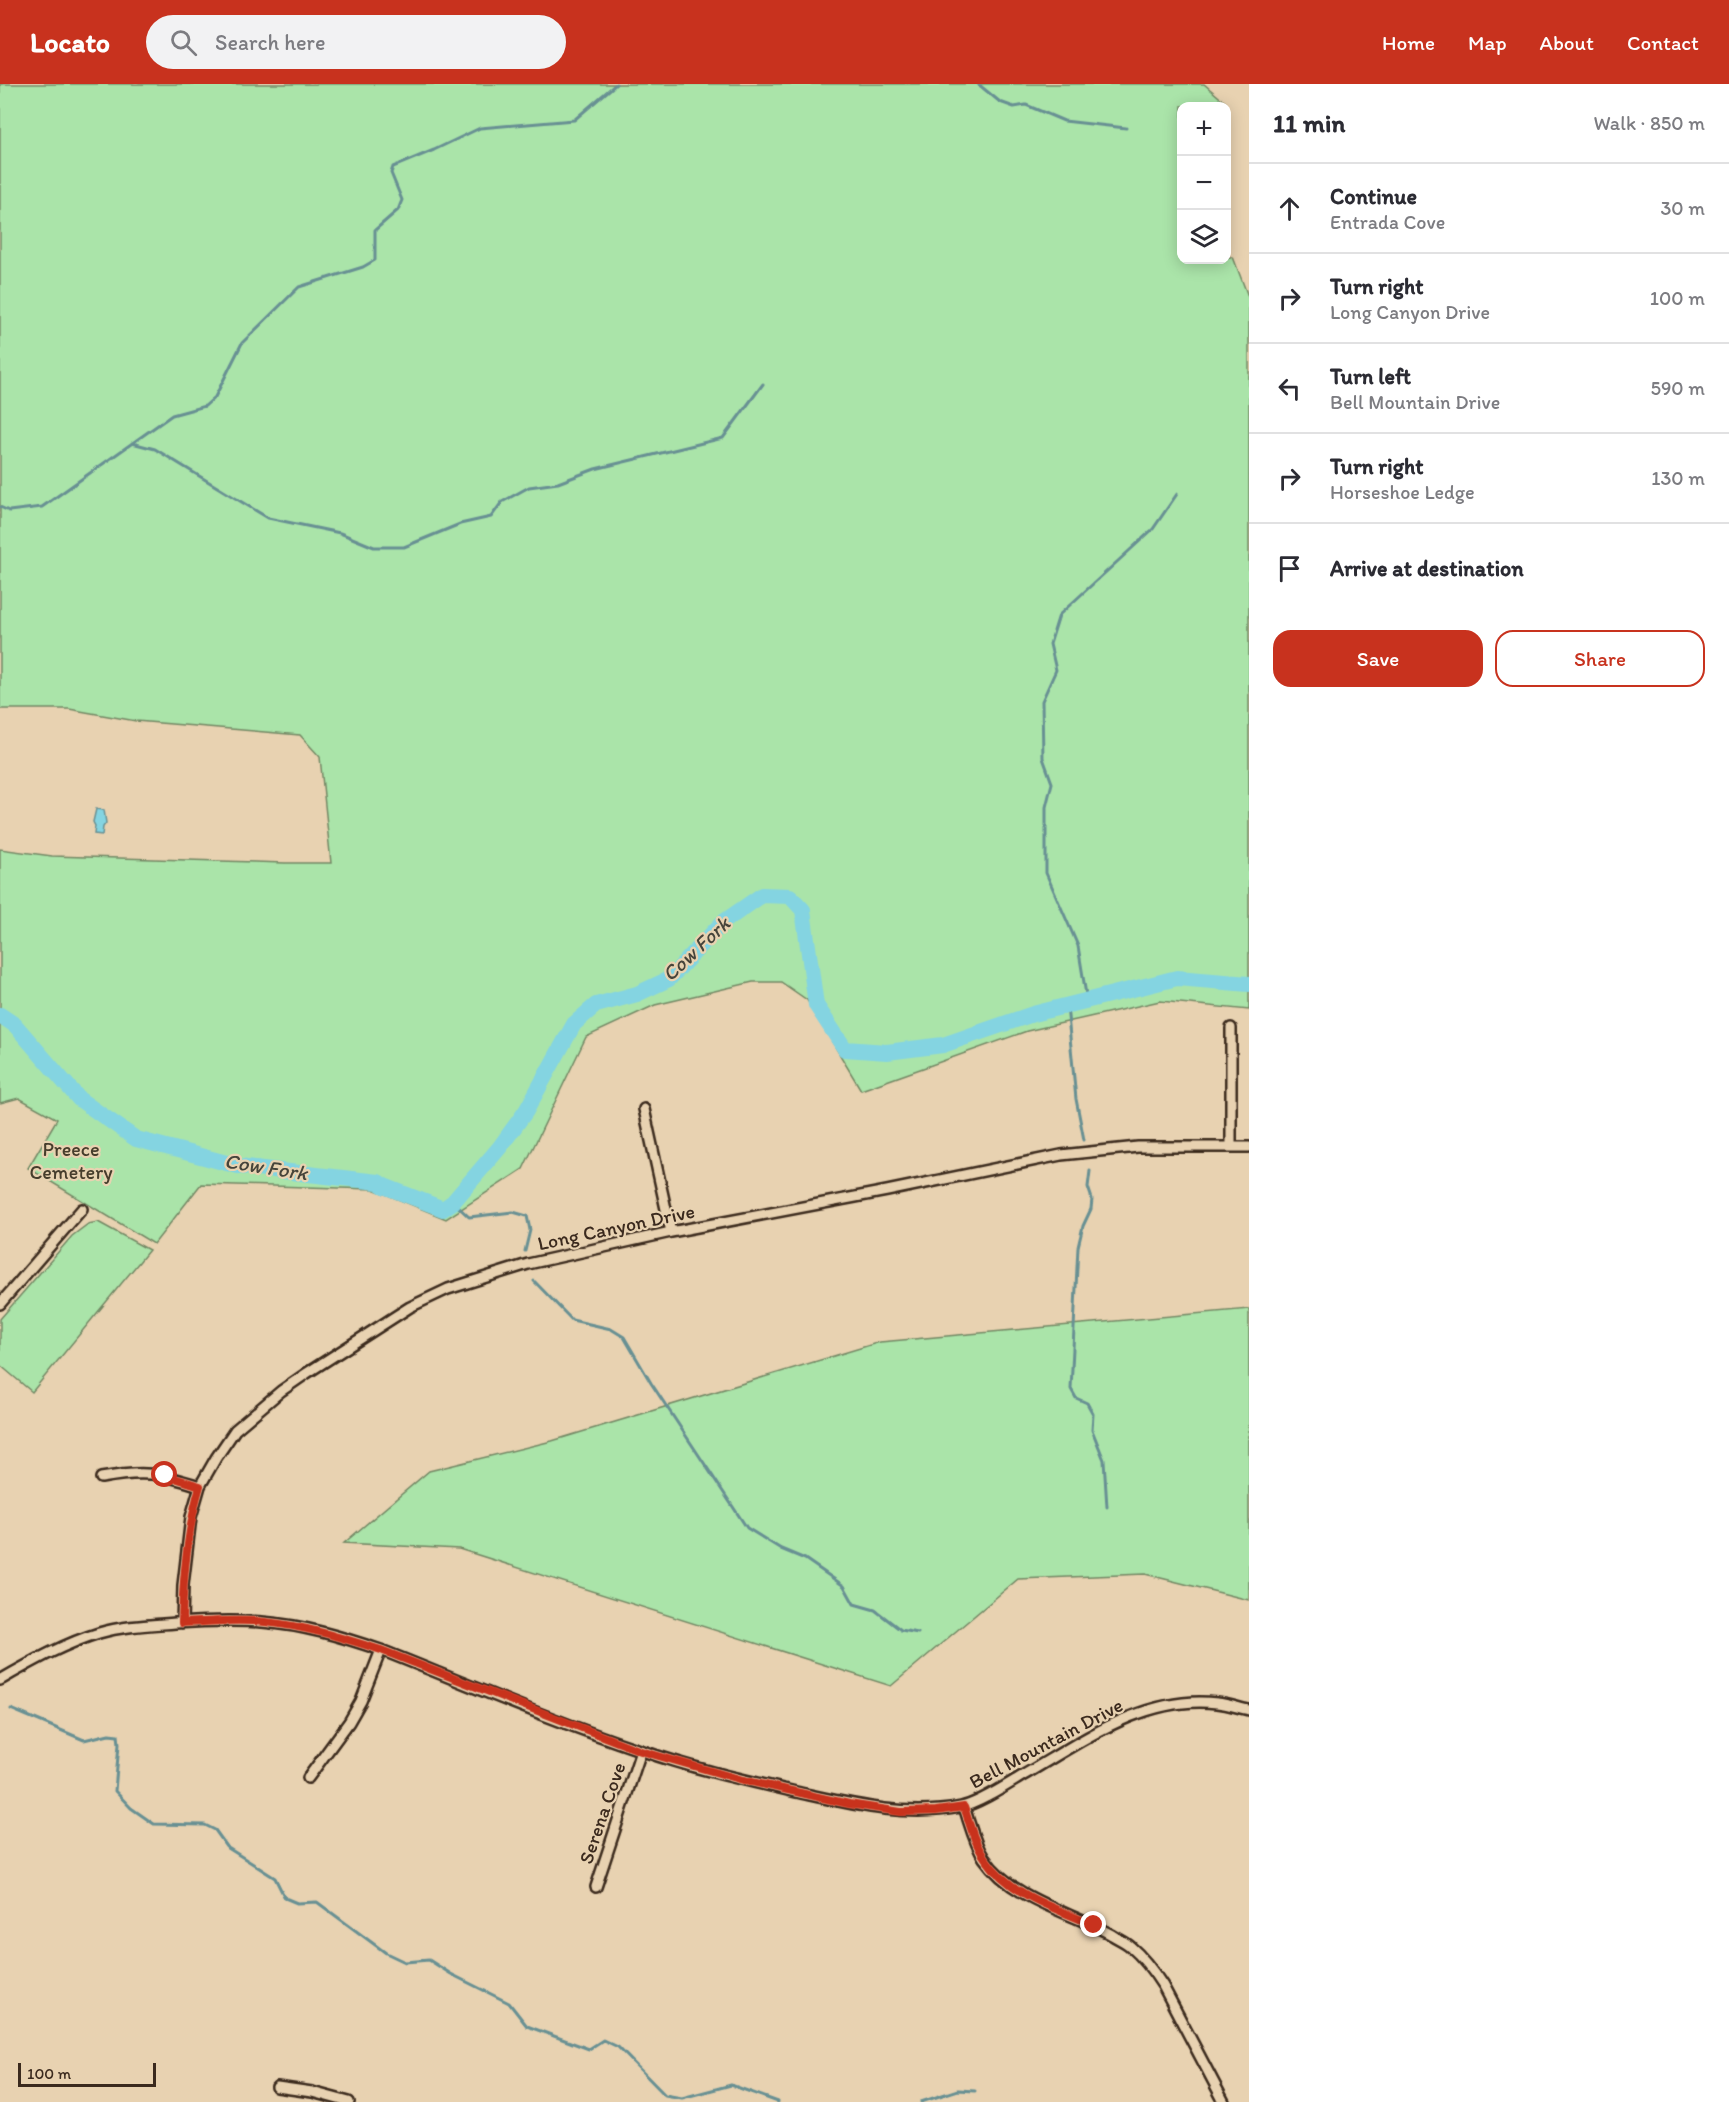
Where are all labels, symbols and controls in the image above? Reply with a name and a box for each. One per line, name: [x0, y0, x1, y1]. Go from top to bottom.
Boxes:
search box: [146, 15, 566, 69]
text: Locato: [30, 25, 110, 59]
icon: search: [167, 26, 200, 59]
text: Search here: [215, 29, 325, 56]
text: Home: [1382, 30, 1435, 55]
text: Map: [1468, 30, 1507, 55]
text: About: [1540, 30, 1594, 55]
text: Contact: [1627, 30, 1699, 55]
map controls: [1177, 102, 1231, 264]
button: +: [1177, 102, 1231, 156]
text: 11 min: [1273, 107, 1345, 139]
text: Walk · 850 m: [1593, 111, 1705, 135]
button: −: [1177, 156, 1231, 210]
text: Continue: [1330, 183, 1417, 210]
icon: ahead: [1273, 192, 1306, 225]
text: 30 m: [1660, 196, 1705, 220]
button: layers: [1177, 210, 1231, 264]
text: Entrada Cove: [1330, 210, 1445, 234]
text: Turn right: [1330, 273, 1424, 300]
icon: right: [1273, 282, 1306, 315]
text: 100 m: [1650, 286, 1705, 310]
text: Long Canyon Drive: [1330, 300, 1490, 324]
text: Turn left: [1330, 363, 1411, 390]
icon: left: [1273, 372, 1306, 405]
text: 590 m: [1650, 376, 1705, 400]
text: Bell Mountain Drive: [1330, 390, 1500, 414]
text: Turn right: [1330, 453, 1424, 480]
icon: right: [1273, 462, 1306, 495]
text: 130 m: [1651, 466, 1705, 490]
text: Horseshoe Ledge: [1330, 480, 1475, 504]
icon: arrive: [1273, 552, 1306, 585]
text: Arrive at destination: [1330, 555, 1524, 582]
button: Save: [1273, 630, 1483, 687]
button: Share: [1495, 630, 1705, 687]
water label: Cow Fork: [657, 910, 736, 986]
park label: Preece Cemetery: [29, 1137, 113, 1184]
water label: Cow Fork: [223, 1148, 310, 1186]
street label: Long Canyon Drive: [535, 1199, 697, 1255]
route start: [151, 1461, 177, 1487]
street label: Bell Mountain Drive: [965, 1692, 1127, 1794]
street label: Serena Cove: [573, 1759, 631, 1867]
route end: [1080, 1911, 1106, 1937]
scale bar: [18, 2060, 156, 2088]
text: 100 m: [27, 2064, 71, 2083]

